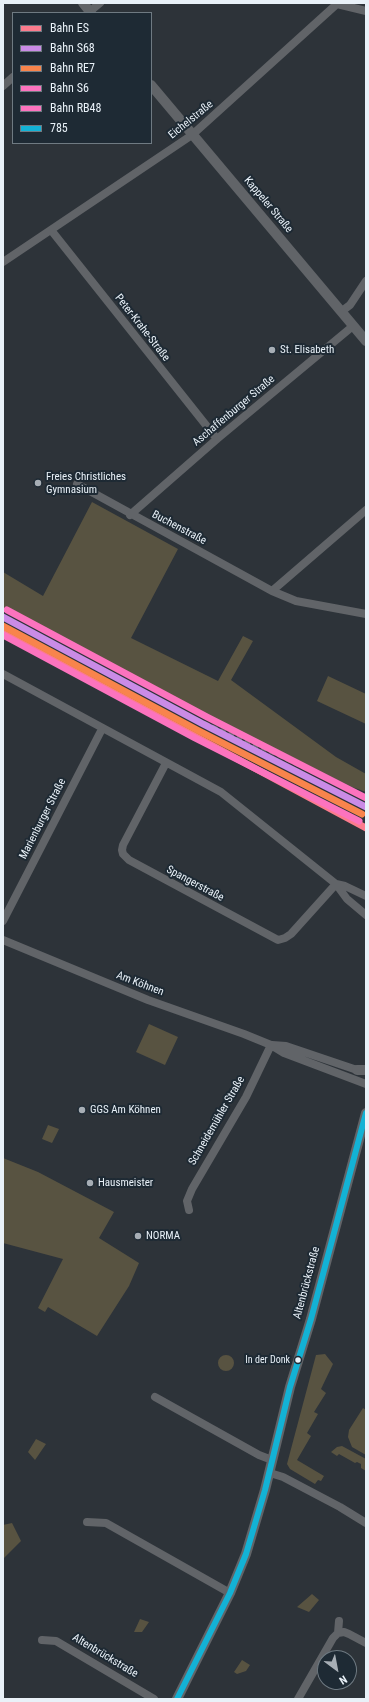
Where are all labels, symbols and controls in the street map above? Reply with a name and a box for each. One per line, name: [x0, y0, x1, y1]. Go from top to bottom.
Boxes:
legend: [12, 12, 152, 144]
text: Bahn ES: [50, 21, 89, 35]
text: Bahn S68: [50, 41, 95, 55]
text: Bahn RE7: [50, 61, 95, 75]
text: Bahn S6: [50, 81, 89, 95]
street label: Eichelstraße: [166, 98, 216, 142]
text: Bahn RB48: [50, 101, 101, 115]
text: 785: [50, 121, 68, 135]
street label: Kappeler Straße: [241, 174, 295, 236]
street label: Peter-Krahe-Straße: [112, 292, 172, 364]
place label: St. Elisabeth: [280, 343, 334, 357]
marker: St. Elisabeth: [267, 345, 277, 355]
street label: Aschaffenburger Straße: [190, 373, 278, 449]
place label: Freies Christliches Gymnasium: [46, 470, 126, 496]
marker: Freies Christliches Gymnasium: [33, 478, 43, 488]
street label: Buchenstraße: [150, 508, 208, 548]
street label: Marienburger Straße: [17, 777, 69, 861]
street label: Spangerstraße: [164, 863, 226, 905]
street label: Am Köhnen: [114, 969, 166, 999]
street label: Schneidemühler Straße: [186, 1074, 248, 1168]
place label: GGS Am Köhnen: [90, 1103, 161, 1117]
marker: GGS Am Köhnen: [77, 1105, 87, 1115]
place label: Hausmeister: [98, 1176, 153, 1190]
marker: Hausmeister: [85, 1178, 95, 1188]
place label: NORMA: [146, 1229, 180, 1243]
marker: NORMA: [133, 1231, 143, 1241]
street label: Altenbrückstraße: [291, 1245, 323, 1321]
place label: In der Donk: [245, 1354, 290, 1366]
marker: In der Donk: [293, 1355, 303, 1365]
street label: Altenbrückstraße: [70, 1631, 140, 1681]
north arrow: [317, 1650, 357, 1690]
text: N: [337, 1672, 349, 1687]

